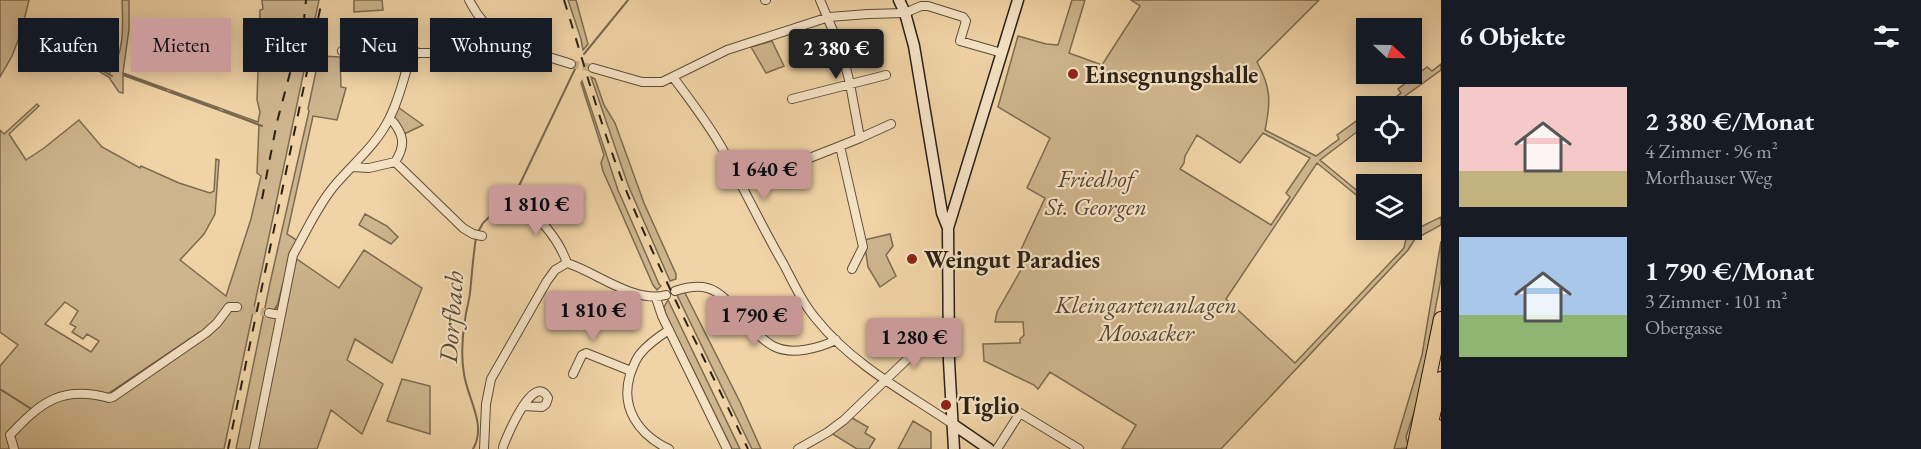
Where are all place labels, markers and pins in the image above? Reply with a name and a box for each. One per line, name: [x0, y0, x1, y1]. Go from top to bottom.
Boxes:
pin: 2 380 €: [781, 29, 891, 80]
place label: Einsegnungshalle: [1085, 59, 1258, 91]
marker: Einsegnungshalle: [1066, 67, 1080, 81]
pin: 1 640 €: [709, 150, 819, 201]
pin: 1 810 €: [481, 185, 591, 236]
place label: Weingut Paradies: [924, 244, 1100, 276]
marker: Weingut Paradies: [905, 252, 919, 266]
pin: 1 810 €: [538, 291, 648, 342]
pin: 1 790 €: [699, 296, 809, 347]
pin: 1 280 €: [859, 318, 969, 369]
place label: Tiglio: [958, 390, 1019, 422]
marker: Tiglio: [939, 398, 953, 412]

